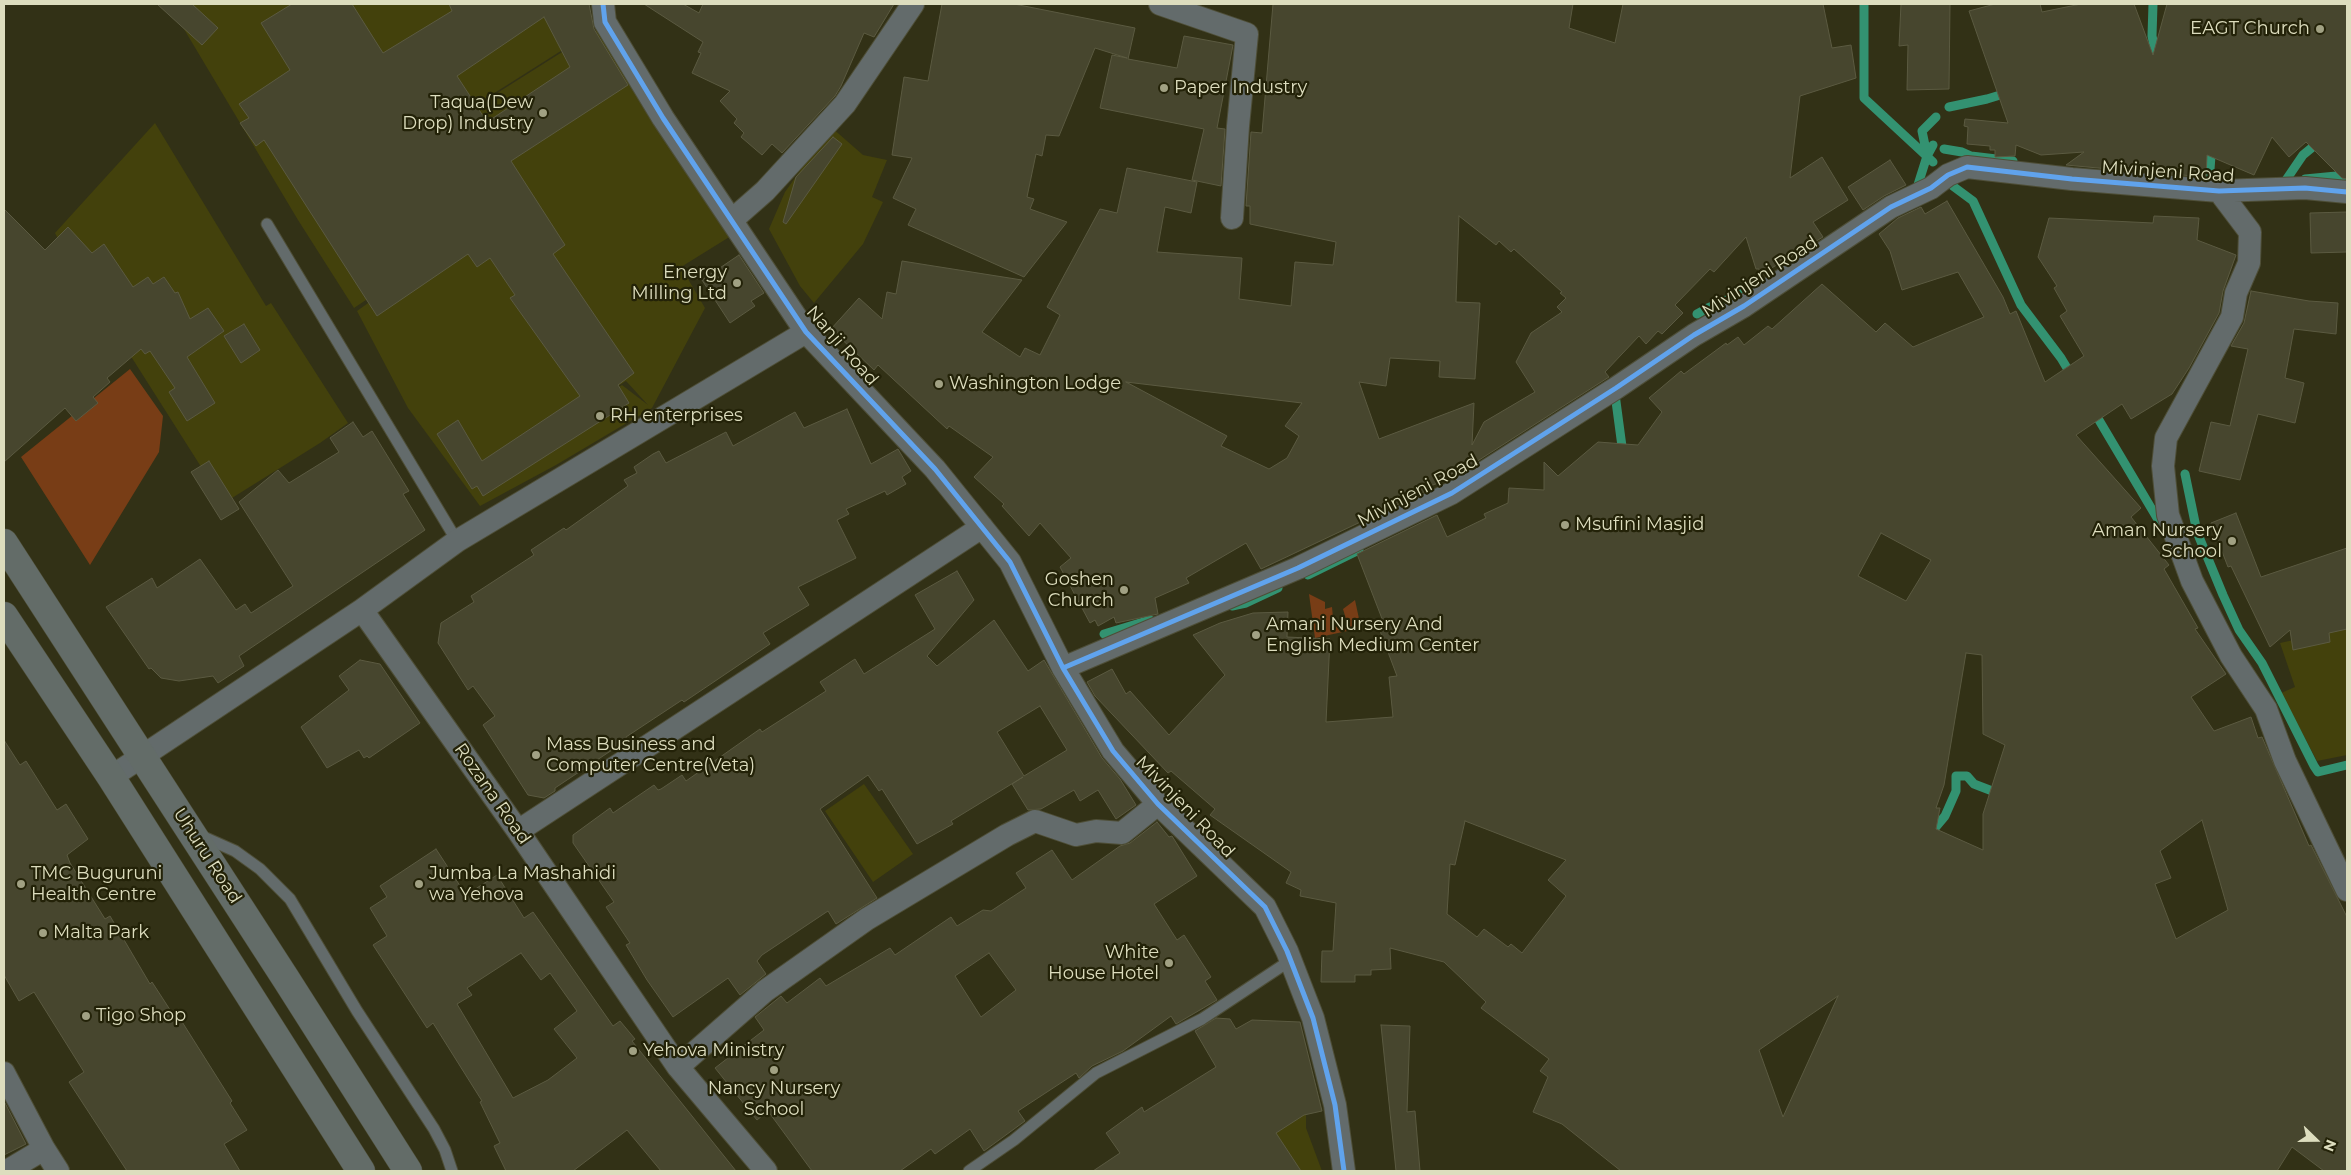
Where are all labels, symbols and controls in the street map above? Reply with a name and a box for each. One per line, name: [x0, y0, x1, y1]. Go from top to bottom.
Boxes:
place label: EAGT Church: [2190, 18, 2310, 40]
marker: EAGT Church: [2314, 23, 2326, 35]
place label: Paper Industry: [1174, 77, 1307, 99]
marker: Paper Industry: [1158, 82, 1170, 94]
place label: Taqua(Dew Drop) Industry: [402, 92, 533, 134]
marker: Taqua(Dew Drop) Industry: [537, 107, 549, 119]
street label: Mivinjeni Road: [2101, 157, 2235, 187]
street label: Mivinjeni Road: [1698, 232, 1822, 322]
place label: Energy Milling Ltd: [632, 262, 727, 304]
marker: Energy Milling Ltd: [731, 277, 743, 289]
street label: Nanji Road: [801, 302, 883, 390]
place label: Washington Lodge: [949, 373, 1121, 395]
marker: Washington Lodge: [933, 378, 945, 390]
place label: RH enterprises: [610, 405, 743, 427]
marker: RH enterprises: [594, 410, 606, 422]
street label: Mivinjeni Road: [1354, 450, 1482, 532]
place label: Msufini Masjid: [1575, 514, 1704, 536]
marker: Msufini Masjid: [1559, 519, 1571, 531]
place label: Aman Nursery School: [2092, 520, 2222, 562]
marker: Aman Nursery School: [2226, 535, 2238, 547]
place label: Goshen Church: [1045, 569, 1114, 612]
marker: Goshen Church: [1118, 584, 1130, 596]
place label: Amani Nursery And English Medium Center: [1266, 614, 1479, 656]
marker: Amani Nursery And English Medium Center: [1250, 629, 1262, 641]
place label: Mass Business and Computer Centre(Veta): [546, 734, 755, 776]
street label: Rozana Road: [449, 739, 535, 849]
marker: Mass Business and Computer Centre(Veta): [530, 749, 542, 761]
street label: Mivinjeni Road: [1131, 752, 1239, 862]
street label: Uhuru Road: [168, 804, 246, 908]
place label: TMC Buguruni Health Centre: [31, 863, 162, 906]
place label: Jumba La Mashahidi wa Yehova: [429, 863, 616, 906]
marker: TMC Buguruni Health Centre: [15, 878, 27, 890]
marker: Jumba La Mashahidi wa Yehova: [413, 878, 425, 890]
place label: Malta Park: [53, 922, 149, 944]
marker: Malta Park: [37, 927, 49, 939]
place label: White House Hotel: [1048, 942, 1159, 984]
marker: White House Hotel: [1163, 957, 1175, 969]
place label: Tigo Shop: [96, 1005, 186, 1027]
marker: Tigo Shop: [80, 1010, 92, 1022]
place label: Yehova Ministry: [643, 1040, 784, 1062]
marker: Yehova Ministry: [627, 1045, 639, 1057]
marker: Nancy Nursery School: [768, 1064, 780, 1076]
place label: Nancy Nursery School: [708, 1078, 840, 1120]
north arrow: [2291, 1115, 2341, 1165]
text: N: [2319, 1137, 2340, 1154]

